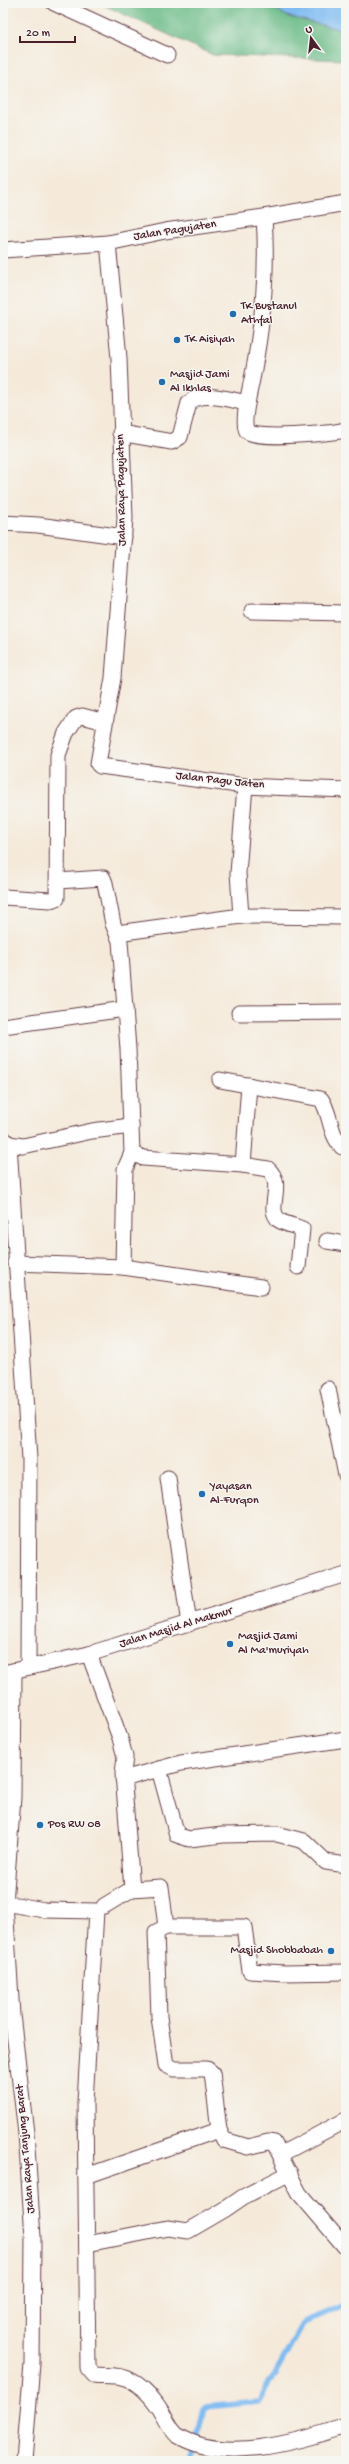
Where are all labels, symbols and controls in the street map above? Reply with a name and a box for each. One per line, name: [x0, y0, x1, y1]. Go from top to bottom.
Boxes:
scale bar: [20, 18, 75, 44]
north arrow: [291, 18, 331, 58]
text: U: [304, 23, 314, 37]
text: 20 m: [26, 27, 51, 41]
street label: Jalan Pagujaten: [133, 218, 218, 244]
place label: TK Bustanul Athfal: [240, 300, 297, 328]
marker: TK Bustanul Athfal: [228, 309, 238, 319]
place label: TK Aisiyah: [184, 333, 235, 347]
marker: TK Aisiyah: [172, 335, 182, 345]
place label: Masjid Jami Al Ikhlas: [170, 368, 230, 396]
marker: Masjid Jami Al Ikhlas: [157, 377, 167, 387]
street label: Jalan Raya Pagujaten: [114, 434, 130, 546]
street label: Jalan Pagu Jaten: [175, 769, 265, 793]
place label: Yayasan Al-Furqon: [209, 1480, 259, 1508]
marker: Yayasan Al-Furqon: [197, 1489, 207, 1499]
street label: Jalan Masjid Al Makmur: [118, 1604, 236, 1652]
place label: Masjid Jami Al Ma'muriyah: [238, 1630, 309, 1658]
marker: Masjid Jami Al Ma'muriyah: [225, 1639, 235, 1649]
place label: Pos RW 08: [47, 1818, 101, 1832]
marker: Pos RW 08: [35, 1820, 45, 1830]
place label: Masjid Shobbabah: [231, 1944, 324, 1958]
marker: Masjid Shobbabah: [326, 1946, 336, 1956]
street label: Jalan Raya Tanjung Barat: [13, 2083, 39, 2214]

